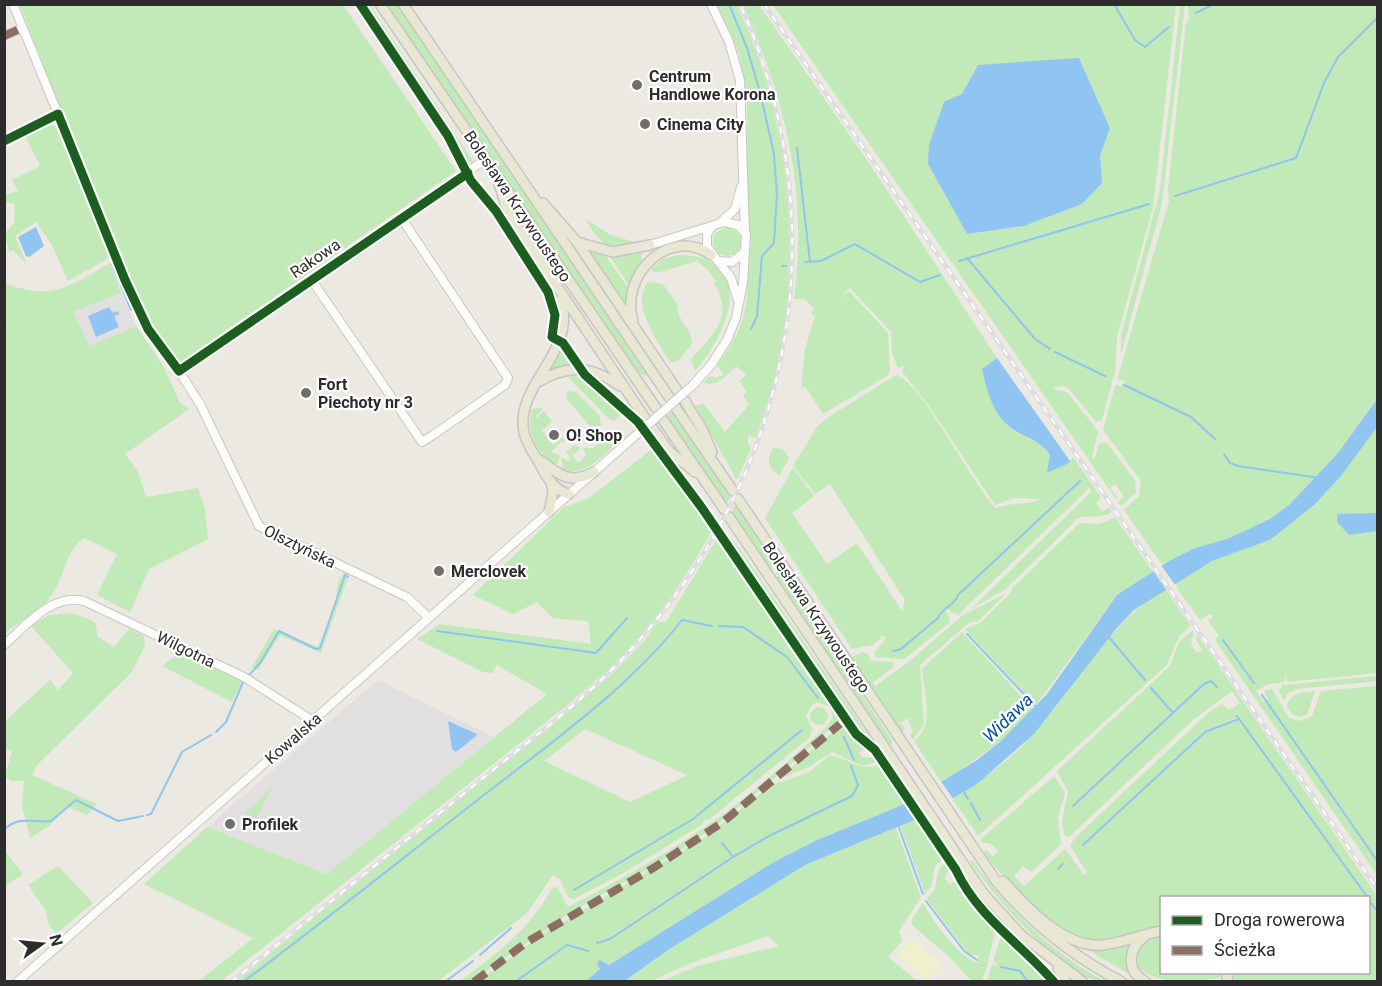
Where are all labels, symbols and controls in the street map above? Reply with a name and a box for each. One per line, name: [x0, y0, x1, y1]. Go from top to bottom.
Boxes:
place label: Centrum Handlowe Korona: [649, 67, 776, 104]
marker: Centrum Handlowe Korona: [630, 78, 644, 92]
place label: Cinema City: [657, 115, 745, 134]
marker: Cinema City: [638, 117, 652, 131]
street label: Bolesława Krzywoustego: [460, 127, 575, 286]
street label: Rakowa: [287, 235, 344, 282]
place label: Fort Piechoty nr 3: [318, 375, 413, 412]
marker: Fort Piechoty nr 3: [299, 386, 313, 400]
place label: O! Shop: [566, 426, 622, 445]
marker: O! Shop: [547, 428, 561, 442]
street label: Olsztyńska: [261, 521, 339, 572]
street label: Bolesława Krzywoustego: [759, 538, 874, 697]
place label: Merclovek: [451, 562, 526, 581]
marker: Merclovek: [432, 564, 446, 578]
street label: Wilgotna: [153, 627, 218, 672]
water label: Widawa: [978, 689, 1037, 747]
street label: Kowalska: [261, 709, 325, 768]
place label: Profilek: [242, 815, 299, 834]
marker: Profilek: [223, 817, 237, 831]
legend: [1160, 896, 1370, 974]
text: Droga rowerowa: [1214, 909, 1345, 930]
north arrow: [12, 914, 72, 974]
text: N: [45, 932, 67, 948]
text: Ścieżka: [1214, 939, 1276, 960]

